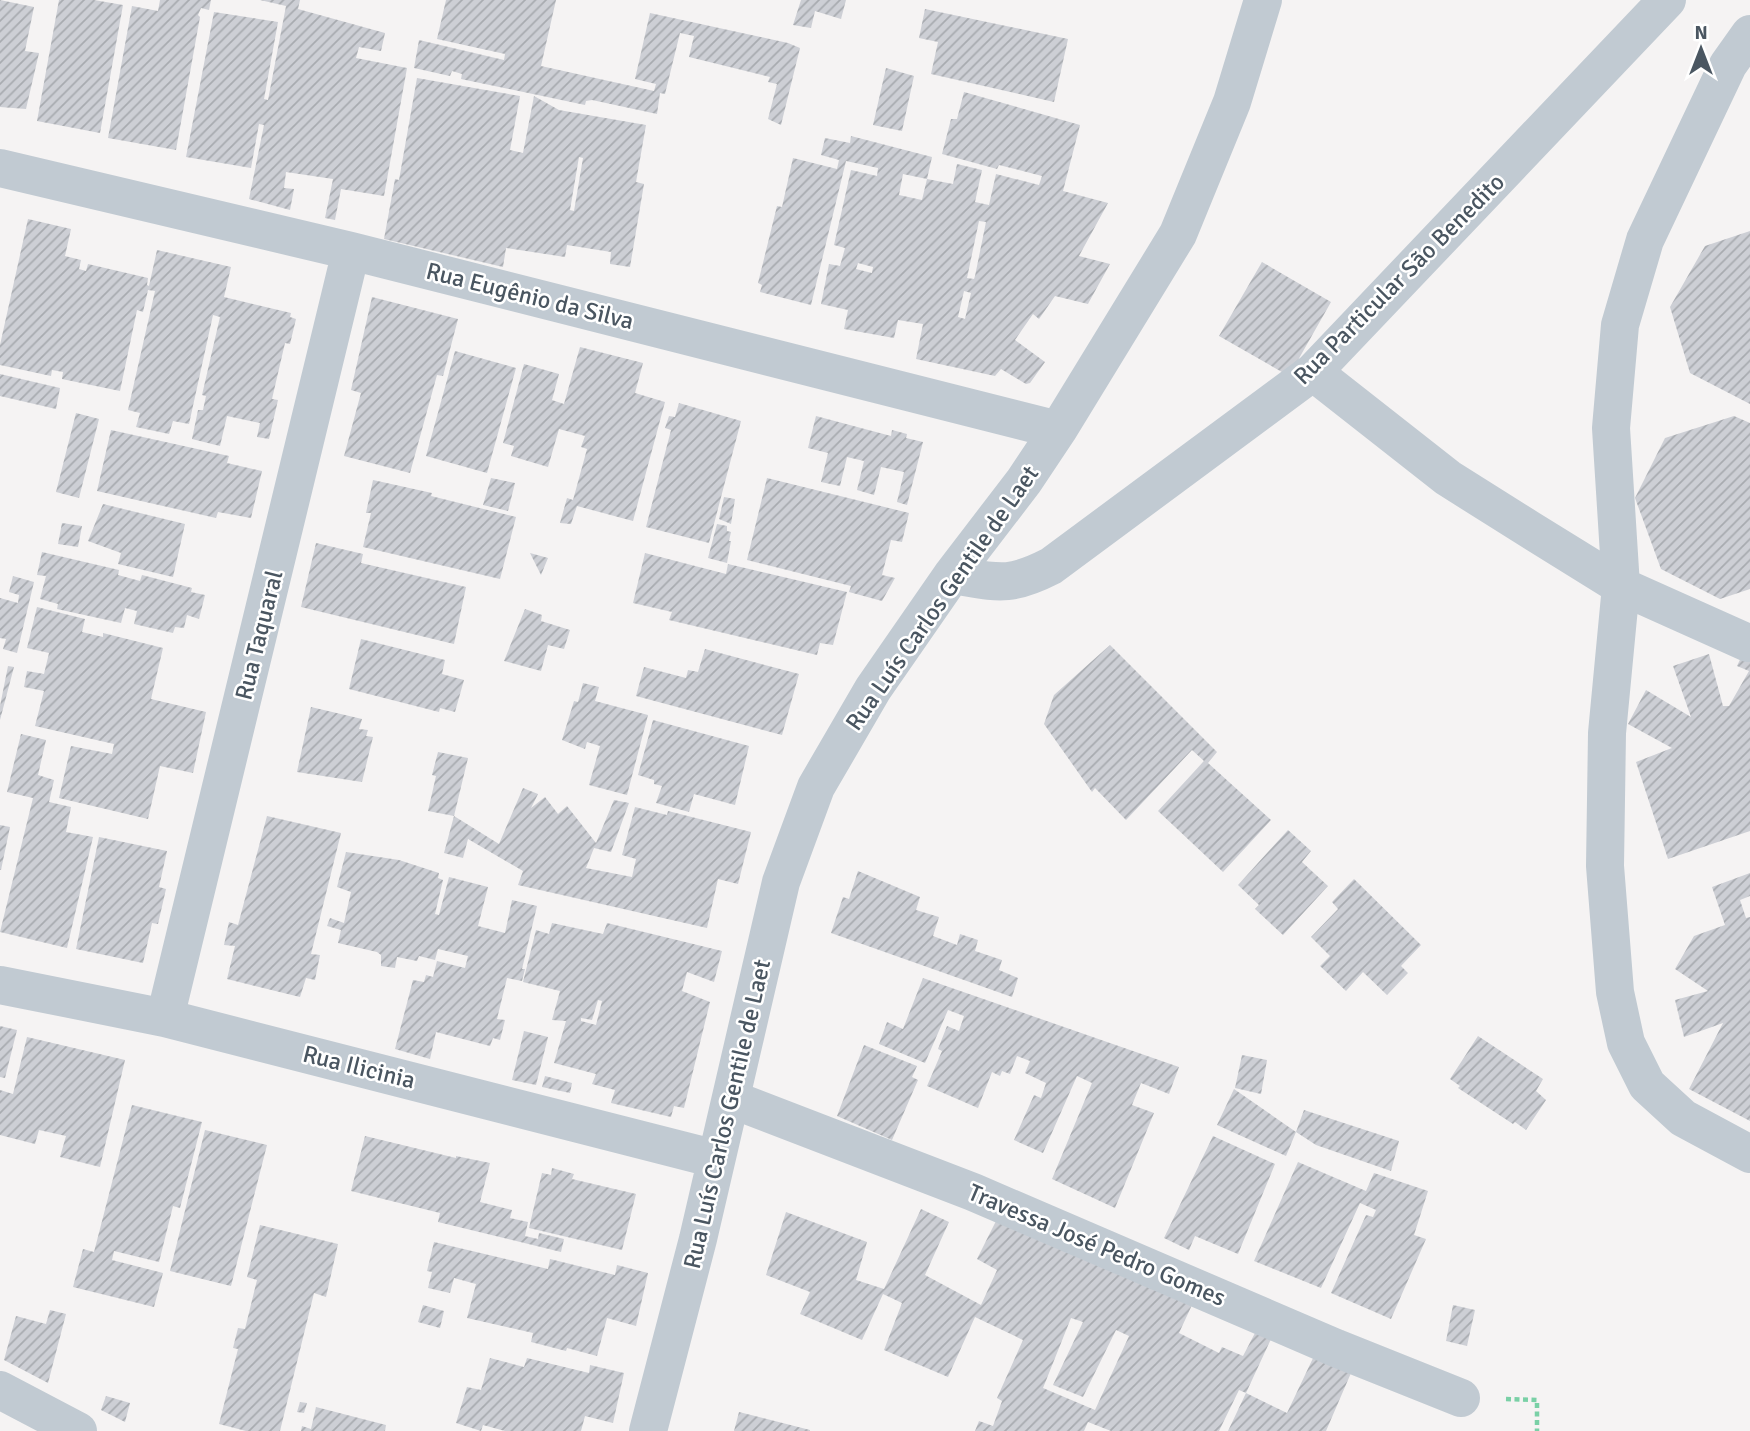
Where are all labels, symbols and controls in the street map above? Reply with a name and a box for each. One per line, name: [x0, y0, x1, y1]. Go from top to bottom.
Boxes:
north arrow: [1666, 14, 1736, 84]
text: N: [1694, 21, 1708, 45]
street label: Rua Particular São Benedito: [1287, 167, 1511, 391]
street label: Rua Eugênio da Silva: [423, 256, 637, 336]
street label: Rua Luís Carlos Gentile de Laet: [839, 460, 1045, 736]
street label: Rua Taquaral: [228, 567, 290, 703]
street label: Rua Luís Carlos Gentile de Laet: [677, 956, 777, 1272]
street label: Rua Ilicinia: [300, 1039, 418, 1095]
street label: Travessa José Pedro Gomes: [964, 1177, 1230, 1313]

